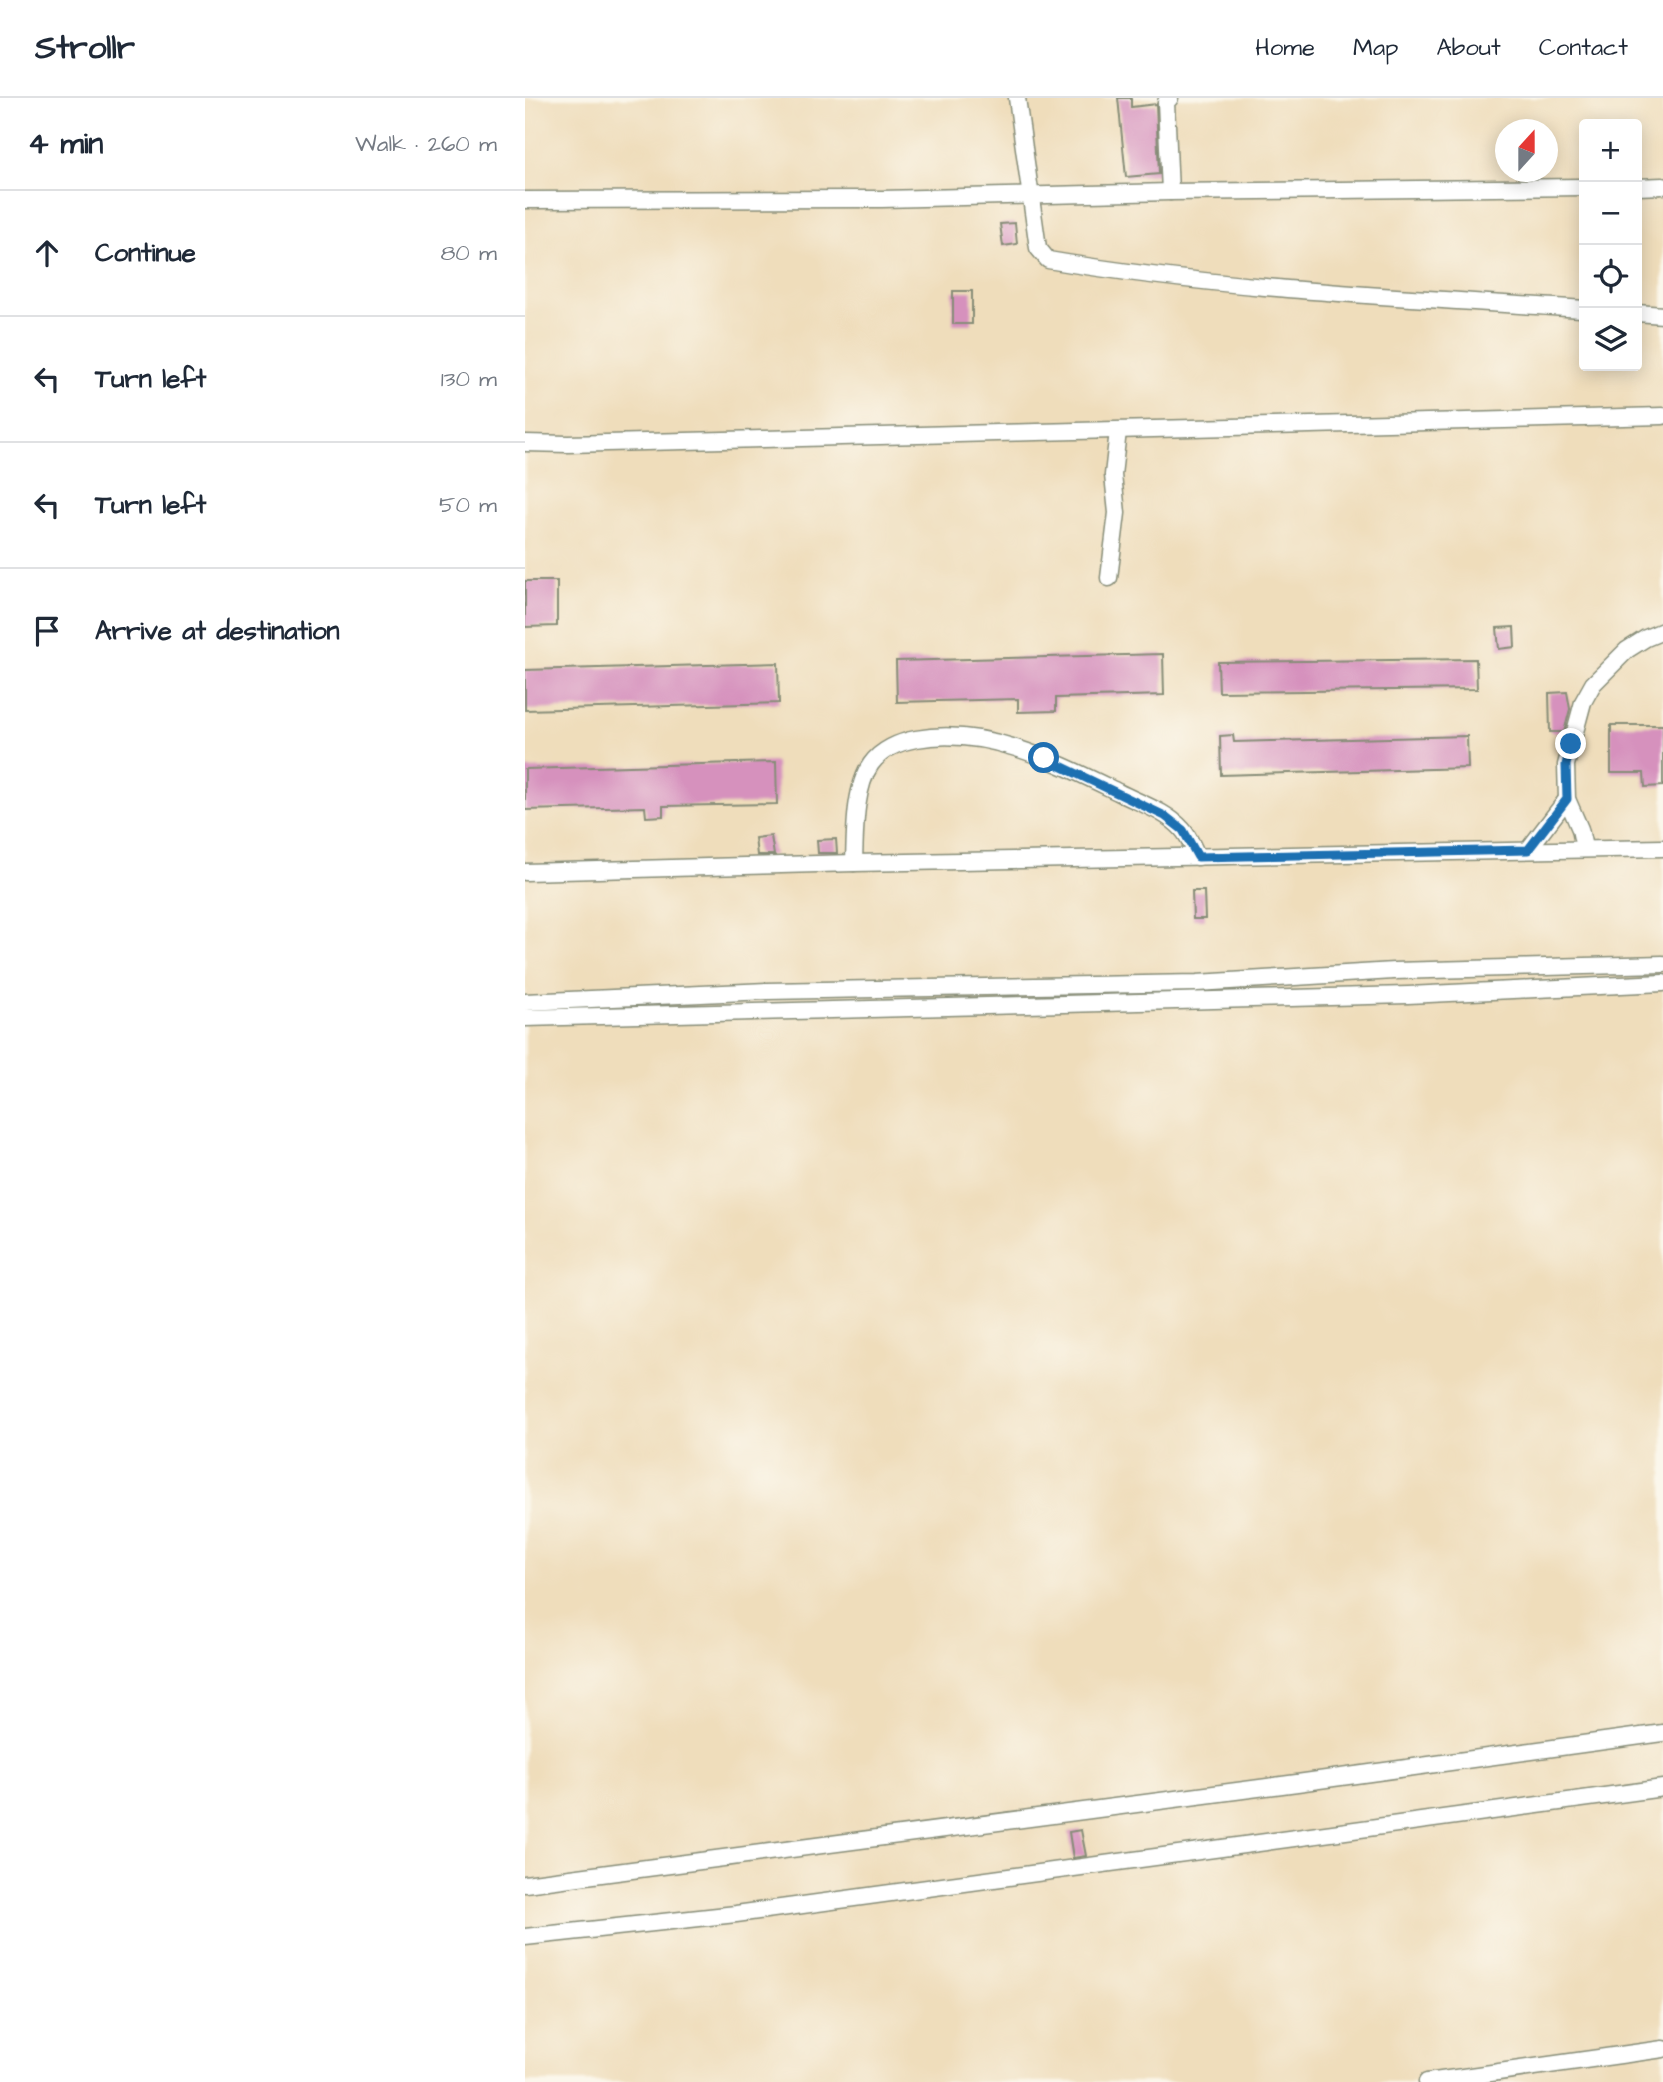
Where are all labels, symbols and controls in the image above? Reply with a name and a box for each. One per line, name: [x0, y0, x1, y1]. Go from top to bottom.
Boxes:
text: Strollr: [35, 25, 135, 71]
text: Home: [1255, 31, 1315, 65]
text: Map: [1353, 31, 1398, 65]
text: About: [1436, 31, 1501, 65]
text: Contact: [1539, 31, 1628, 65]
north arrow: [1495, 119, 1558, 182]
map controls: [1579, 119, 1642, 371]
button: +: [1579, 119, 1642, 182]
text: 4 min: [28, 123, 103, 165]
text: Walk · 260 m: [355, 128, 497, 160]
button: −: [1579, 182, 1642, 245]
icon: ahead: [28, 234, 66, 272]
text: Continue: [95, 235, 196, 271]
text: 80 m: [440, 237, 497, 269]
button: locate: [1579, 245, 1642, 308]
button: layers: [1579, 308, 1642, 371]
icon: left: [28, 360, 66, 398]
text: Turn left: [95, 361, 206, 397]
text: 130 m: [441, 363, 497, 395]
icon: left: [28, 486, 66, 524]
text: Turn left: [95, 487, 206, 523]
text: 50 m: [439, 489, 497, 521]
icon: arrive: [28, 612, 66, 650]
text: Arrive at destination: [95, 613, 340, 649]
route end: [1555, 728, 1586, 759]
route start: [1028, 742, 1059, 773]

